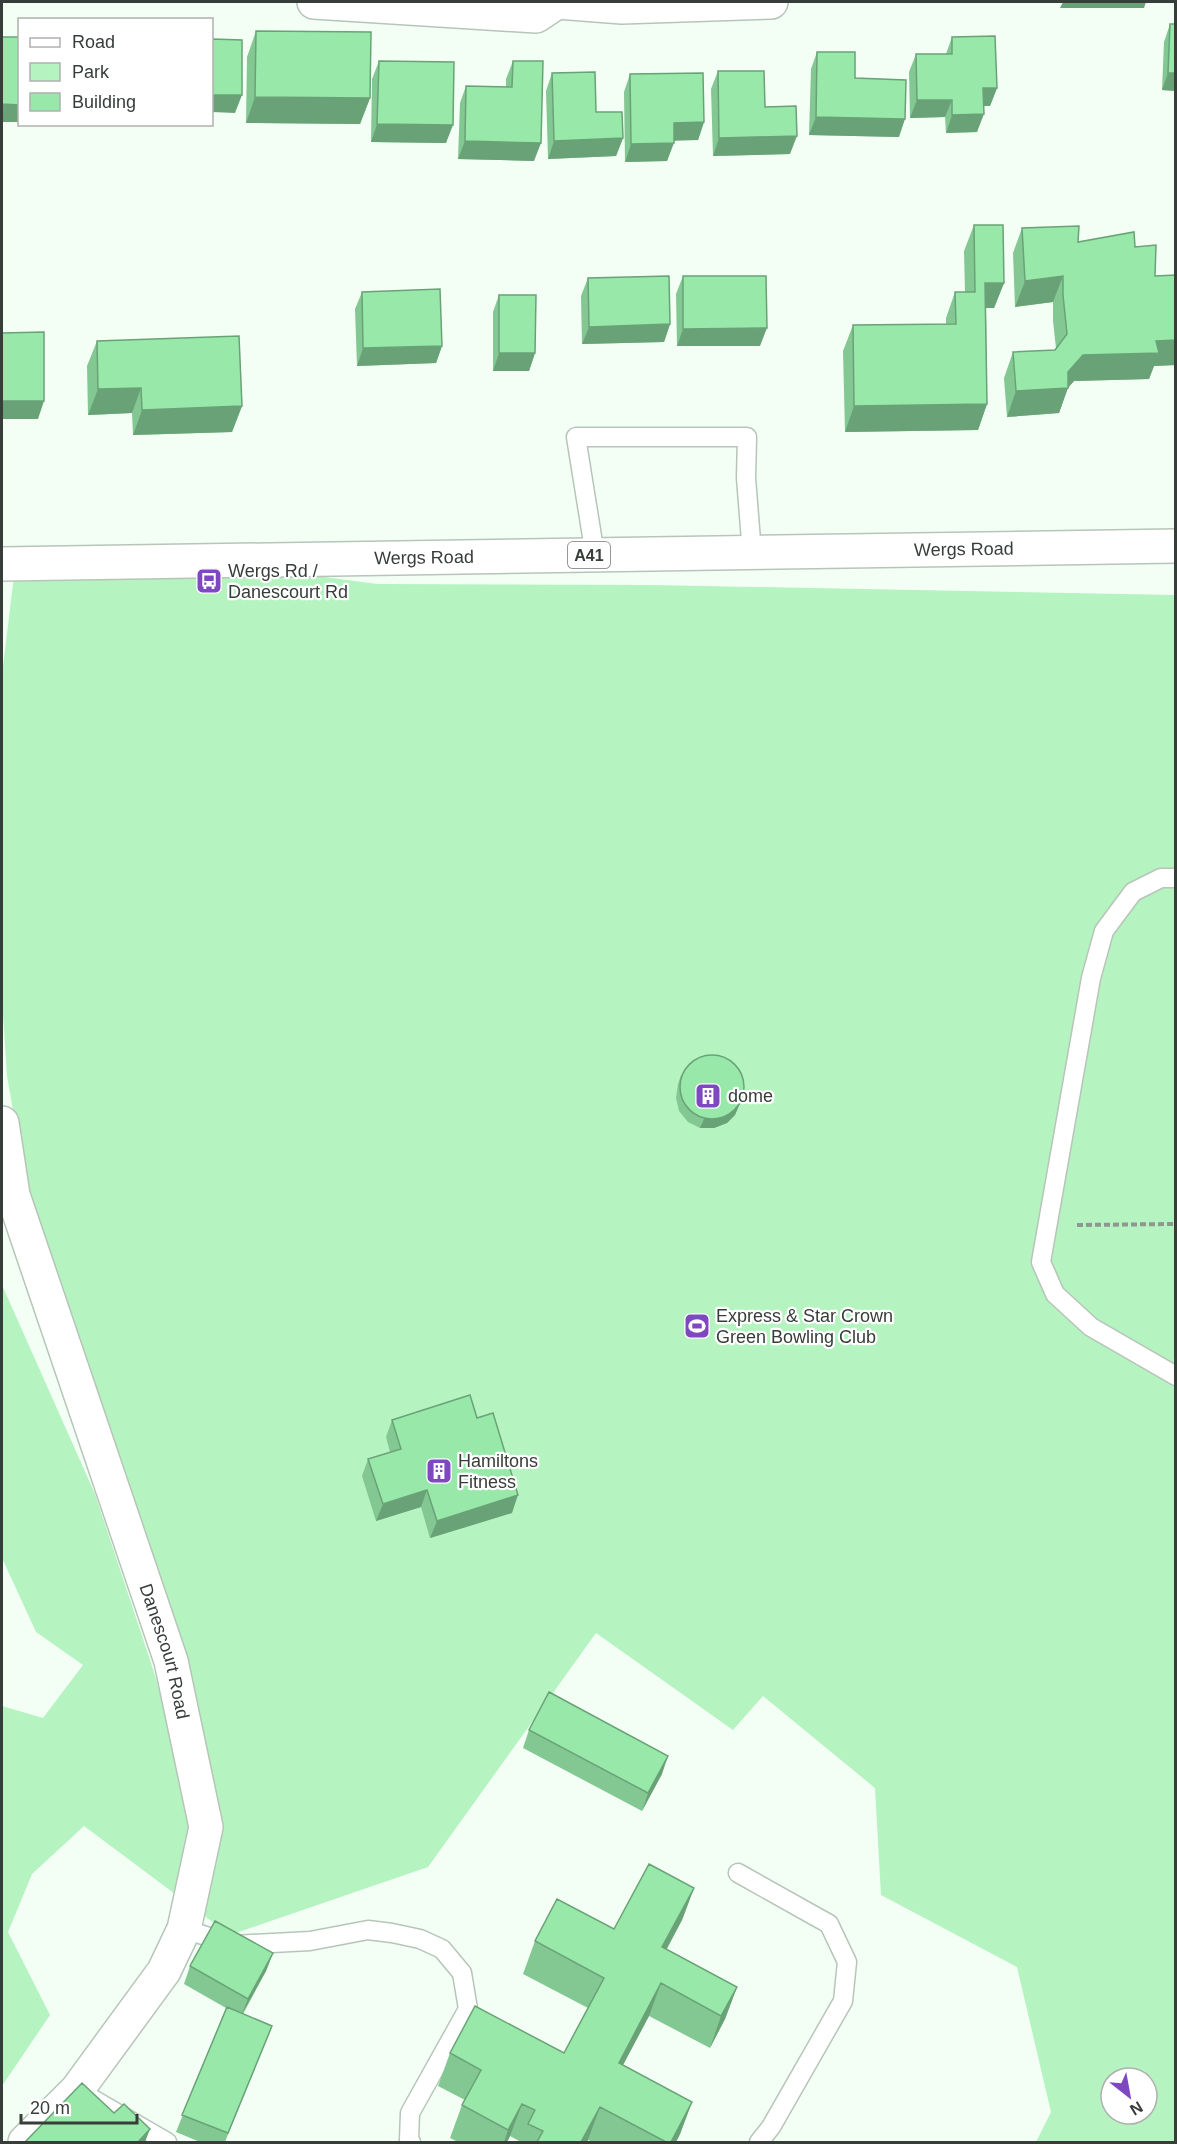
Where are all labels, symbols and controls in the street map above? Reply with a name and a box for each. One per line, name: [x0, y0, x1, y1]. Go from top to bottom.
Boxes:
legend: [18, 18, 213, 126]
text: Road: [72, 32, 115, 52]
text: Park: [72, 62, 110, 82]
text: Building: [72, 92, 136, 112]
street label: Wergs Road: [914, 538, 1014, 560]
road number: A41: [568, 542, 610, 568]
street label: Wergs Road: [374, 547, 474, 568]
place label: Wergs Rd / Danescourt Rd: [228, 561, 348, 602]
bus stop icon: Wergs Rd / Danescourt Rd: [194, 566, 224, 596]
building icon: dome: [693, 1081, 723, 1111]
place label: dome: [728, 1086, 773, 1106]
place label: Express & Star Crown Green Bowling Club: [716, 1306, 893, 1347]
sports icon: Express & Star Crown Green Bowling Club: [682, 1311, 712, 1341]
place label: Hamiltons Fitness: [458, 1451, 538, 1492]
building icon: Hamiltons Fitness: [424, 1456, 454, 1486]
street label: Danescourt Road: [136, 1581, 193, 1721]
north arrow: [1099, 2066, 1159, 2126]
scale bar: [21, 2087, 136, 2125]
text: 20 m: [30, 2098, 70, 2118]
text: N: [1127, 2098, 1146, 2119]

